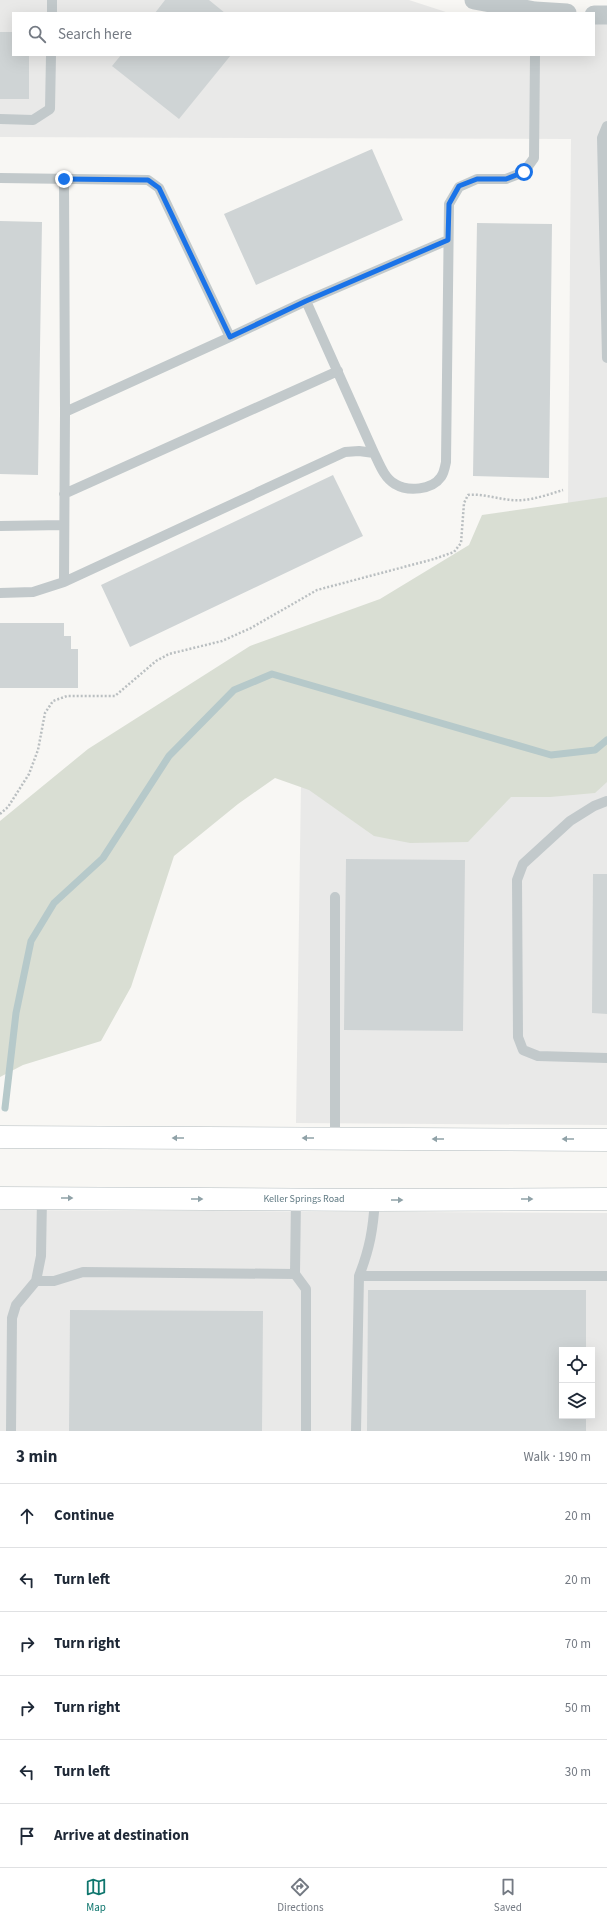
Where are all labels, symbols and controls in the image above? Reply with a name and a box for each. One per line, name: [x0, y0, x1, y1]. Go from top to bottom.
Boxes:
search box: [12, 12, 595, 56]
icon: search: [26, 23, 48, 45]
text: Search here: [58, 24, 132, 45]
route start: [515, 163, 533, 181]
route end: [55, 170, 73, 188]
one-way arrow: [172, 1134, 184, 1141]
one-way arrow: [301, 1135, 314, 1141]
one-way arrow: [431, 1136, 444, 1142]
one-way arrow: [561, 1136, 574, 1142]
street label: Keller Springs Road: [263, 1192, 345, 1206]
one-way arrow: [61, 1195, 74, 1201]
one-way arrow: [191, 1196, 204, 1202]
one-way arrow: [521, 1196, 534, 1202]
one-way arrow: [391, 1197, 404, 1203]
map controls: [559, 1347, 595, 1419]
button: locate: [559, 1347, 595, 1383]
button: layers: [559, 1383, 595, 1419]
text: 3 min: [16, 1445, 57, 1469]
text: Walk · 190 m: [523, 1448, 591, 1466]
icon: ahead: [16, 1505, 38, 1527]
text: Continue: [54, 1505, 114, 1526]
text: 20 m: [565, 1507, 591, 1525]
icon: left: [16, 1569, 38, 1591]
text: Turn left: [54, 1569, 110, 1590]
text: 20 m: [565, 1571, 591, 1589]
icon: right: [16, 1633, 38, 1655]
text: Turn right: [54, 1633, 120, 1654]
text: 70 m: [565, 1635, 591, 1653]
icon: right: [16, 1697, 38, 1719]
text: Turn right: [54, 1697, 120, 1718]
text: 50 m: [565, 1699, 591, 1717]
icon: left: [16, 1761, 38, 1783]
text: Turn left: [54, 1761, 110, 1782]
text: 30 m: [565, 1763, 591, 1781]
icon: arrive: [16, 1825, 38, 1847]
text: Arrive at destination: [54, 1825, 189, 1846]
tab: Map: [85, 1876, 107, 1915]
tab: Directions: [277, 1876, 324, 1915]
tab: Saved: [494, 1876, 522, 1915]

